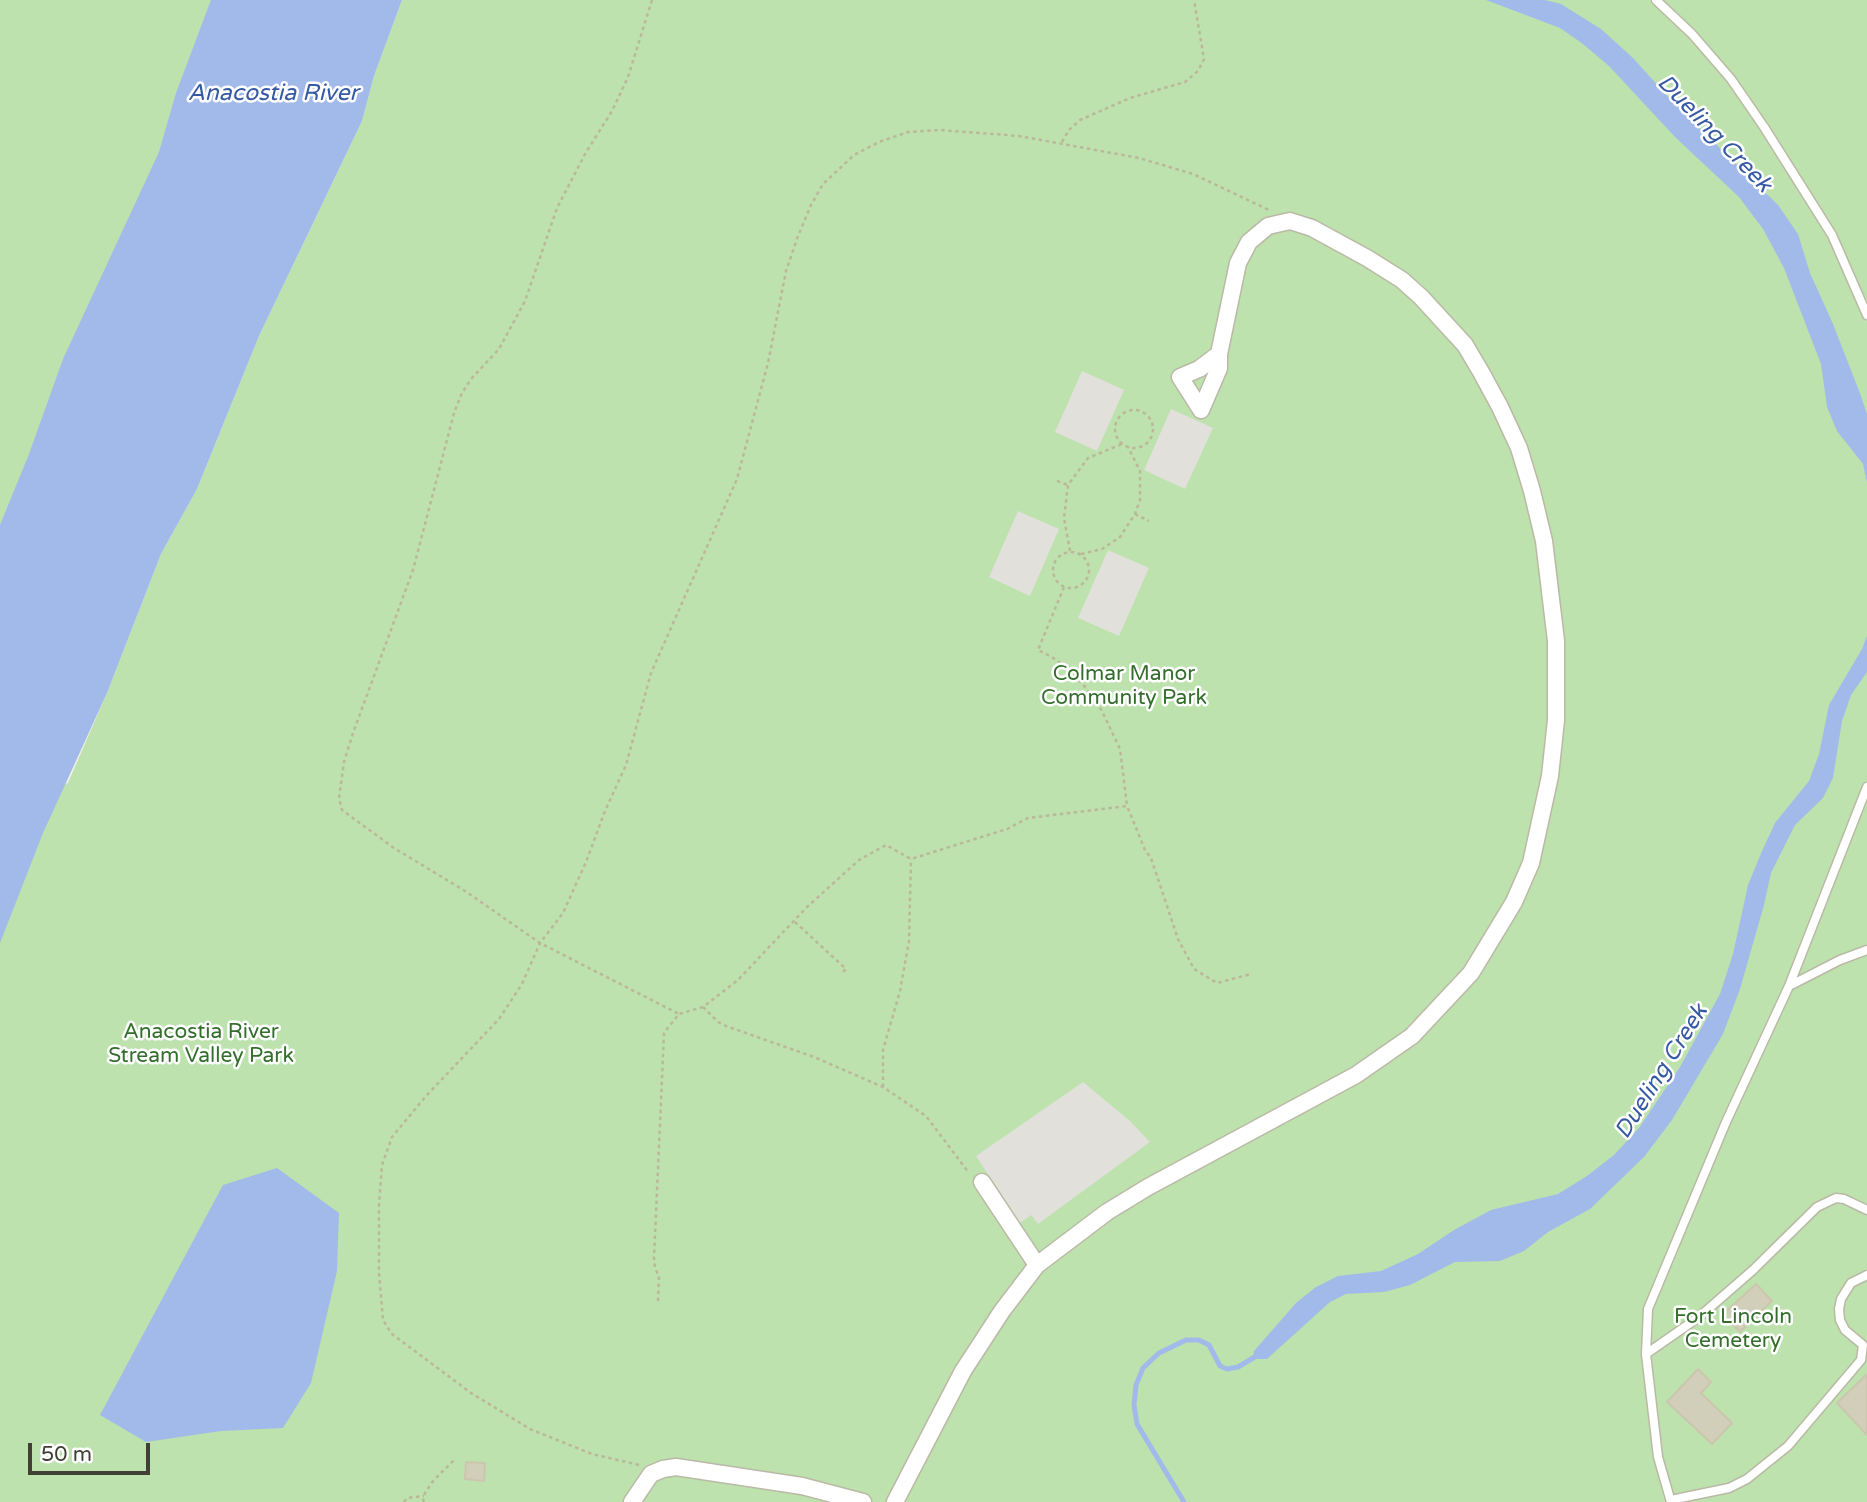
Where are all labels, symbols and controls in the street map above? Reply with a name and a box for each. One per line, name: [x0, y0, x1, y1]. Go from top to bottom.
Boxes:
water label: Dueling Creek: [1651, 69, 1777, 199]
water label: Anacostia River: [188, 80, 358, 108]
park label: Colmar Manor Community Park: [1041, 661, 1207, 711]
water label: Dueling Creek: [1610, 1000, 1714, 1144]
park label: Anacostia River Stream Valley Park: [108, 1019, 294, 1069]
park label: Fort Lincoln Cemetery: [1674, 1304, 1792, 1354]
scale bar: [32, 1428, 154, 1472]
text: 50 m: [41, 1442, 92, 1467]

